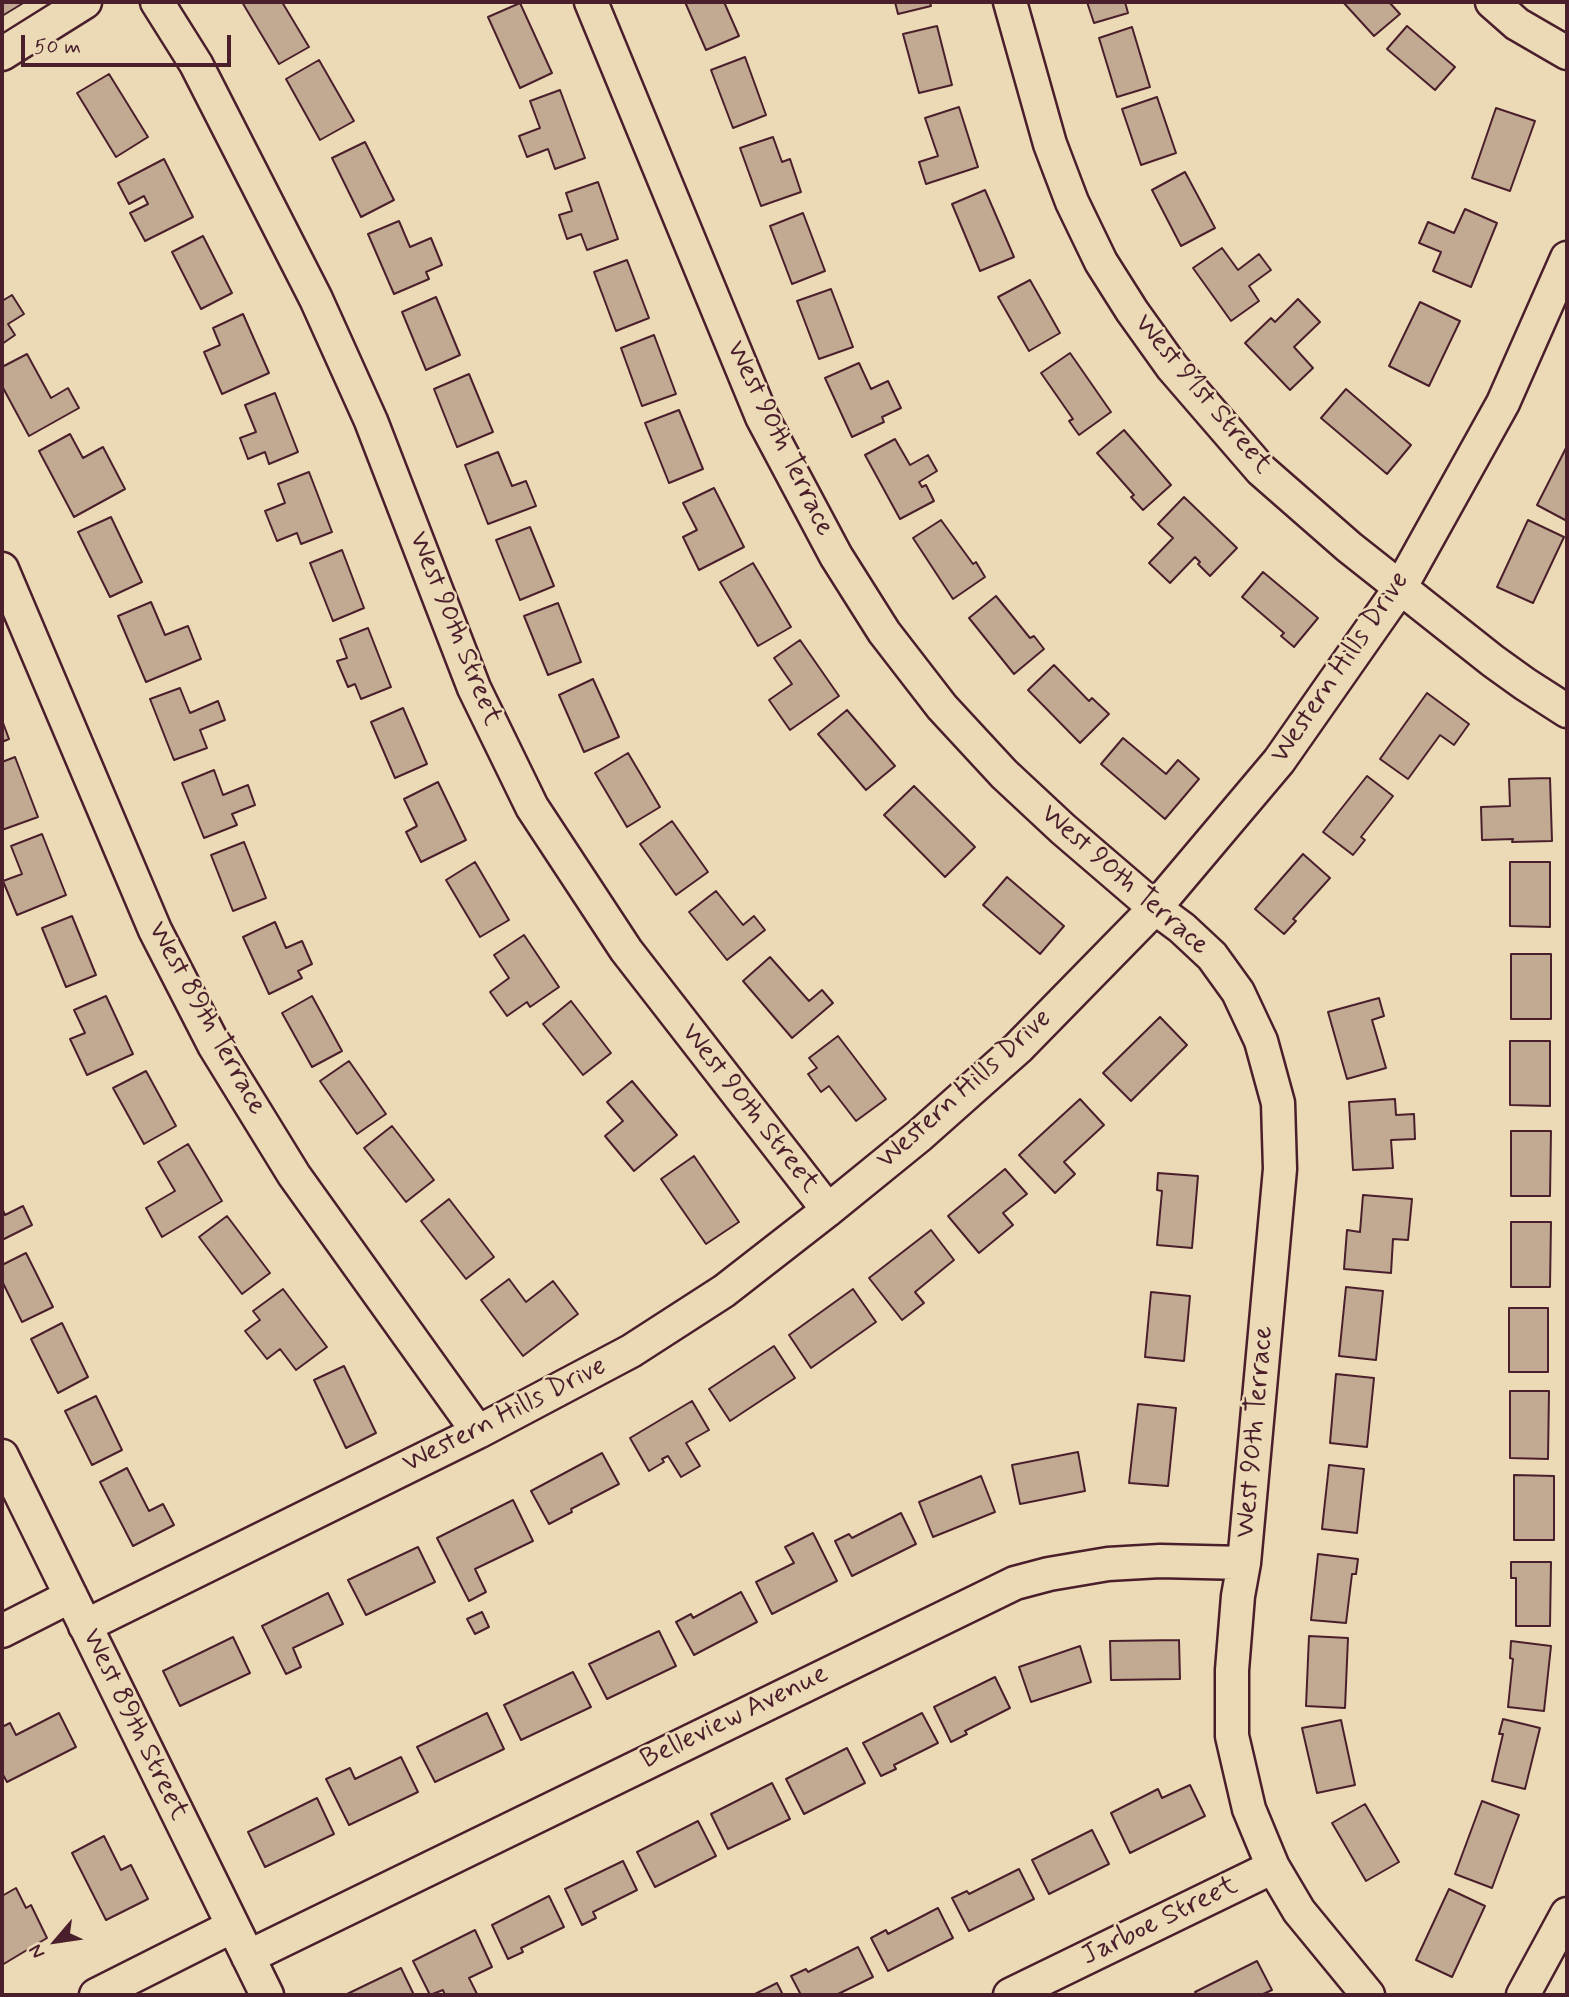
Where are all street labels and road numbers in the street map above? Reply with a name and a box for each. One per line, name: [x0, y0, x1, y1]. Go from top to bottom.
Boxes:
street label: West 91st Street: [1126, 308, 1278, 482]
street label: West 90th Terrace: [717, 336, 841, 542]
street label: West 90th Street: [400, 527, 508, 731]
street label: Western Hills Drive: [1264, 566, 1418, 770]
street label: West 90th Terrace: [1033, 798, 1215, 964]
street label: West 89th Terrace: [139, 917, 273, 1121]
street label: Western Hills Drive: [871, 1003, 1059, 1177]
street label: West 90th Street: [672, 1017, 826, 1201]
street label: West 90th Terrace: [1230, 1324, 1282, 1540]
street label: Western Hills Drive: [398, 1350, 612, 1482]
street label: West 89th Street: [73, 1624, 195, 1826]
street label: Belleview Avenue: [636, 1658, 834, 1778]
street label: Jarboe Street: [1076, 1870, 1244, 1974]

